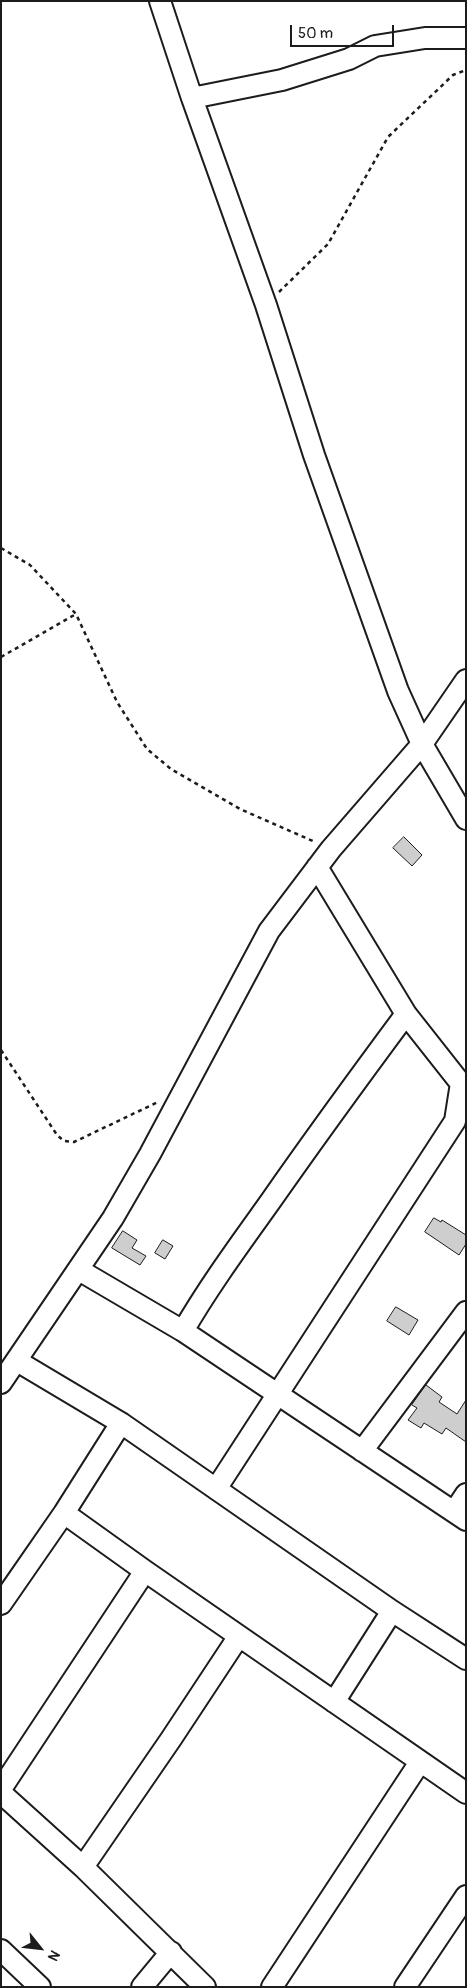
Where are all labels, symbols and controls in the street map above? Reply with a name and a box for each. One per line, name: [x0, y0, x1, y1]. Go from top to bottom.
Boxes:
scale bar: [292, 15, 396, 47]
text: 50 m: [298, 24, 333, 43]
north arrow: [15, 1923, 65, 1973]
text: N: [44, 1947, 63, 1964]

